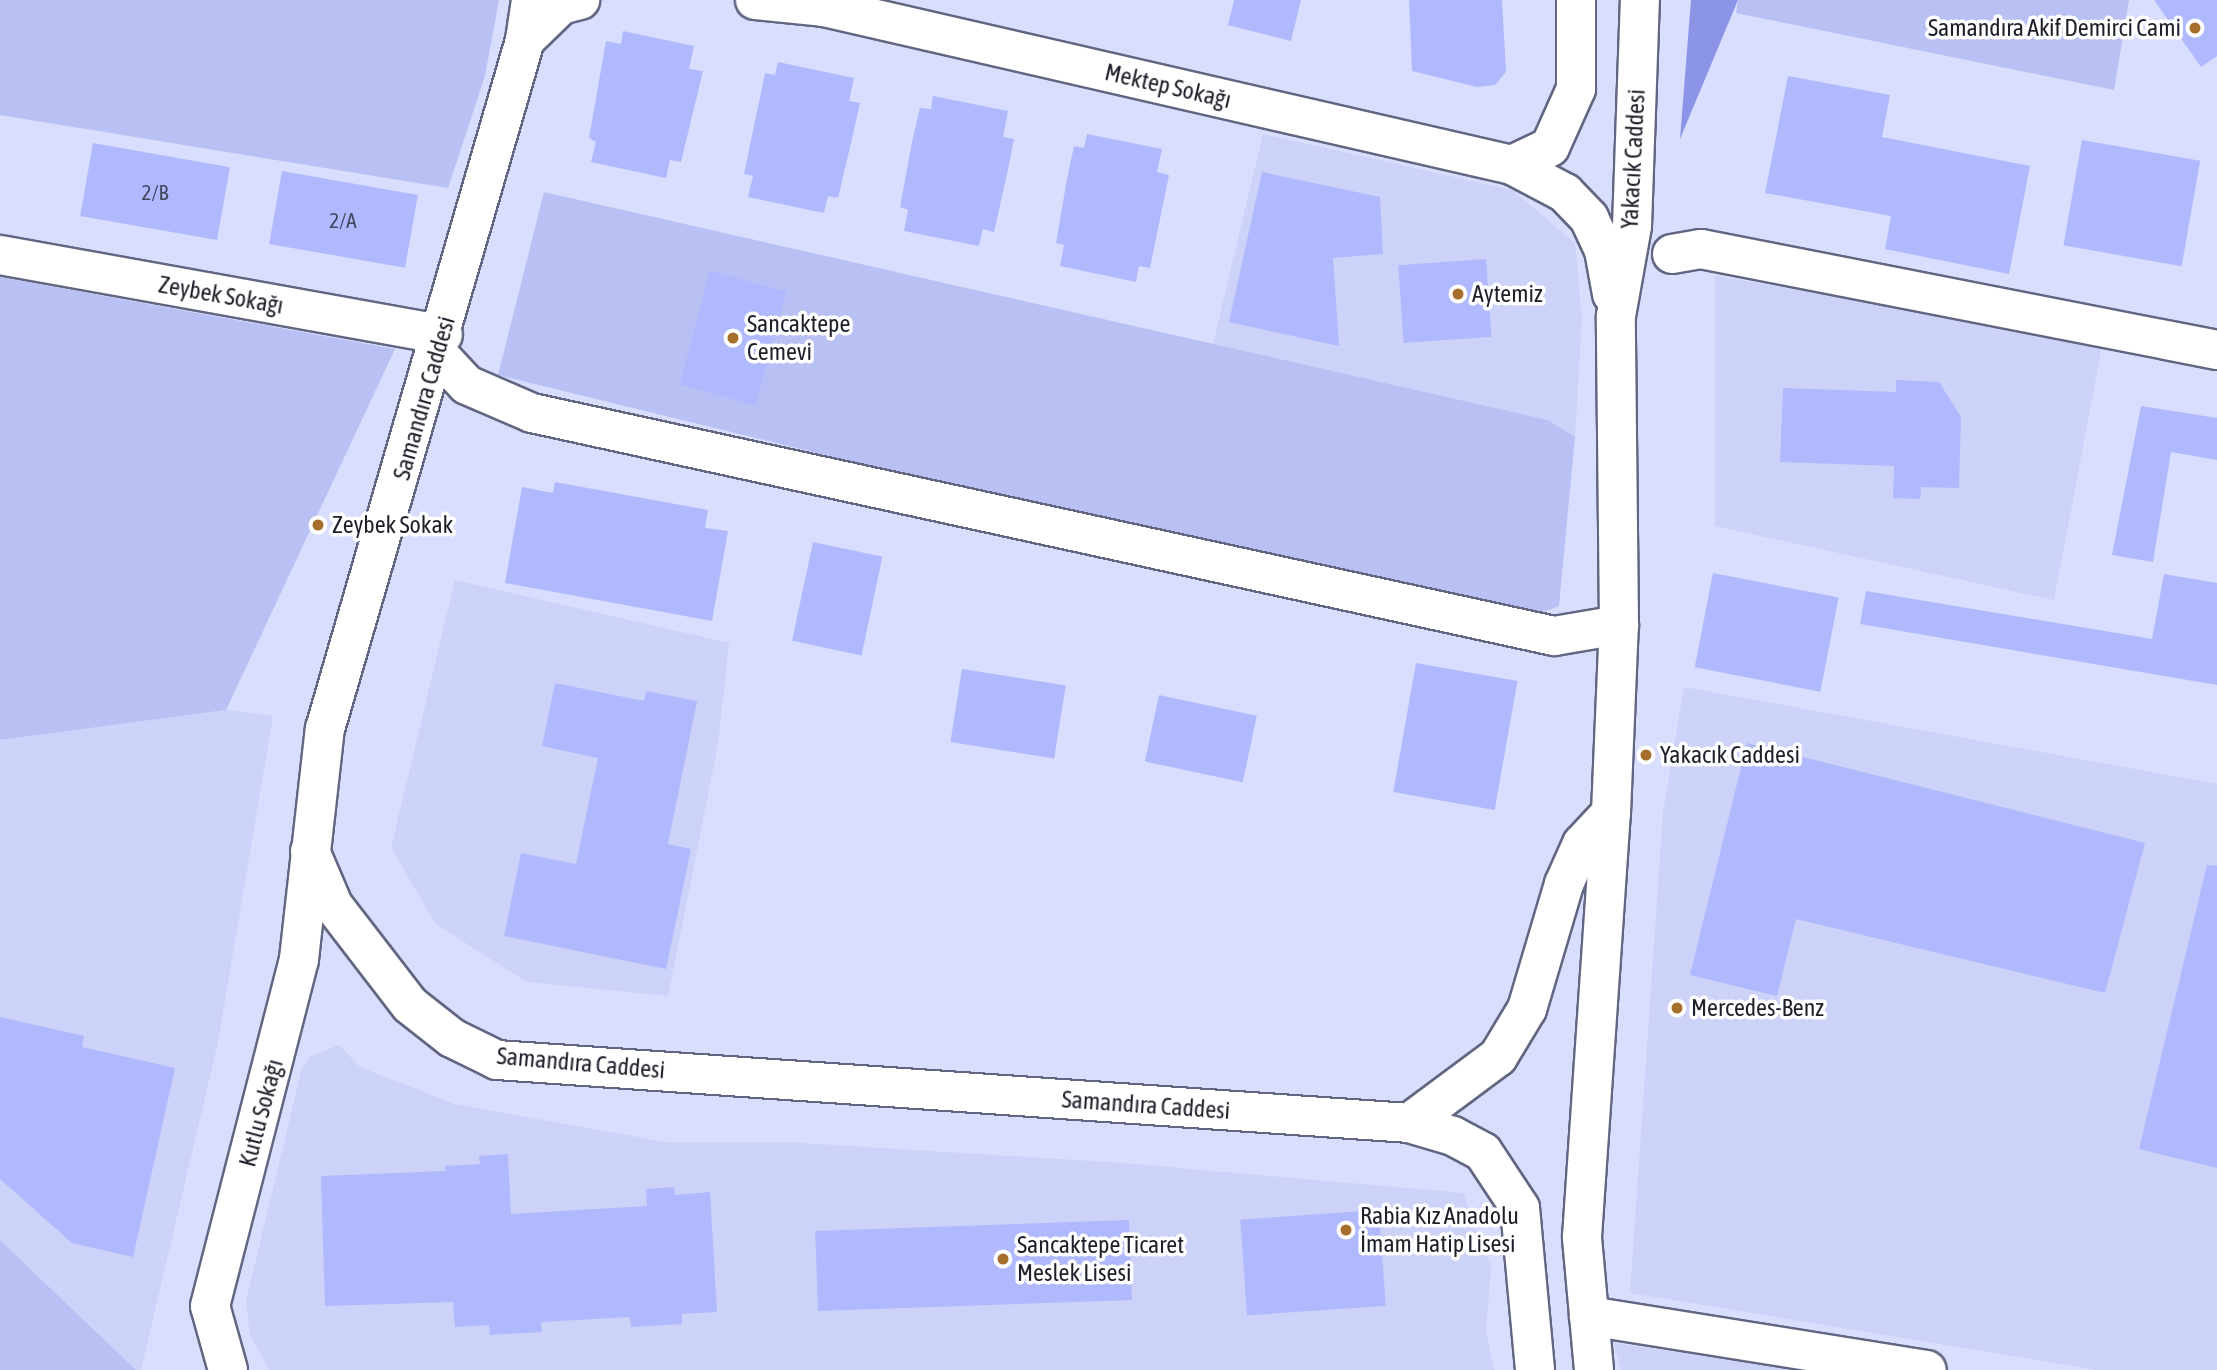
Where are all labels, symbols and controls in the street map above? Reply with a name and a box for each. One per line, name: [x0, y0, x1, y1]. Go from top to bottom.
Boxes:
place label: Samandıra Akif Demirci Cami: [1928, 14, 2181, 42]
marker: Samandıra Akif Demirci Cami: [2187, 20, 2203, 36]
street label: Mektep Sokağı: [1102, 57, 1234, 115]
street label: Yakacık Caddesi: [1615, 88, 1651, 230]
house number: 2/B: [142, 179, 168, 205]
house number: 2/A: [329, 207, 357, 233]
street label: Zeybek Sokağı: [156, 270, 286, 320]
place label: Aytemiz: [1472, 280, 1543, 308]
marker: Aytemiz: [1450, 286, 1466, 302]
place label: Sancaktepe Cemevi: [747, 310, 850, 366]
street label: Samandıra Caddesi: [387, 313, 461, 483]
marker: Sancaktepe Cemevi: [725, 330, 741, 346]
place label: Zeybek Sokak: [332, 511, 453, 539]
marker: Zeybek Sokak: [310, 517, 326, 533]
place label: Yakacık Caddesi: [1660, 741, 1800, 769]
marker: Yakacık Caddesi: [1638, 747, 1654, 763]
place label: Mercedes-Benz: [1691, 994, 1824, 1022]
marker: Mercedes-Benz: [1669, 1000, 1685, 1016]
street label: Samandıra Caddesi: [496, 1041, 666, 1085]
street label: Kutlu Sokağı: [233, 1056, 289, 1170]
street label: Samandıra Caddesi: [1061, 1085, 1231, 1125]
place label: Rabia Kız Anadolu İmam Hatip Lisesi: [1360, 1202, 1519, 1258]
marker: Rabia Kız Anadolu İmam Hatip Lisesi: [1338, 1222, 1354, 1238]
place label: Sancaktepe Ticaret Meslek Lisesi: [1017, 1231, 1184, 1287]
marker: Sancaktepe Ticaret Meslek Lisesi: [995, 1251, 1011, 1267]

